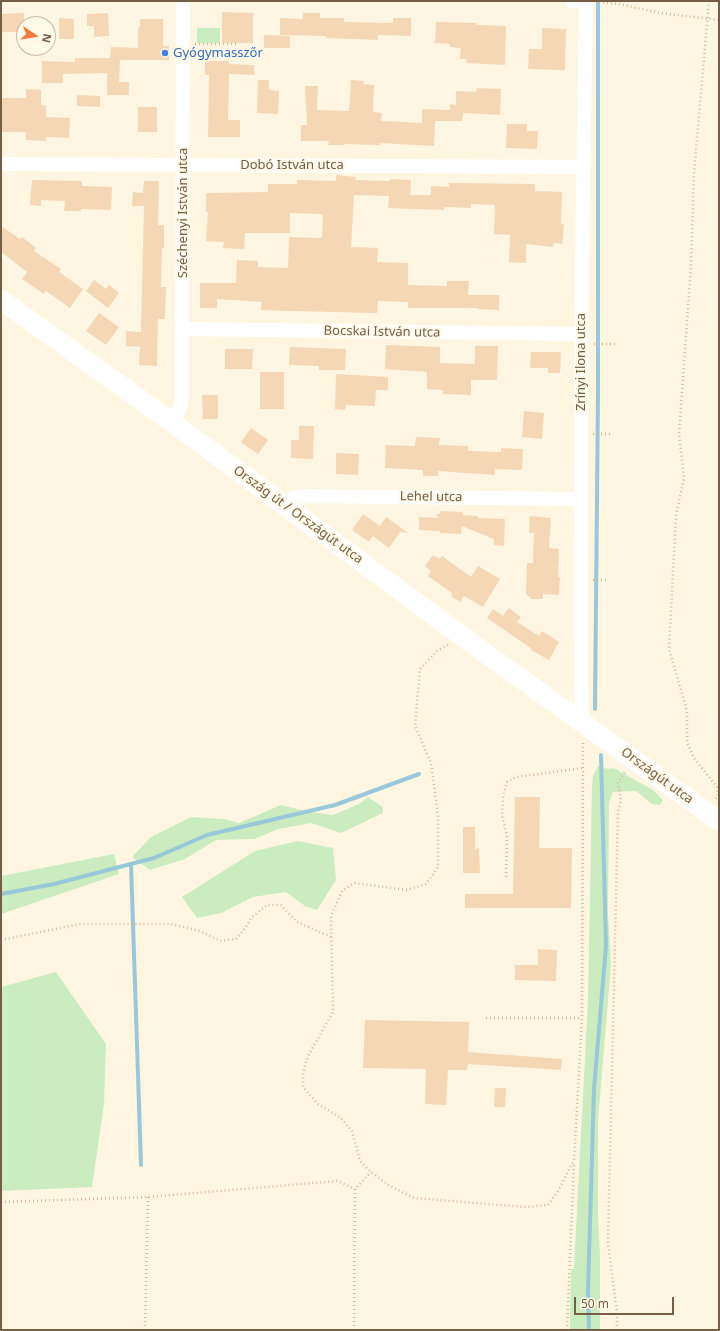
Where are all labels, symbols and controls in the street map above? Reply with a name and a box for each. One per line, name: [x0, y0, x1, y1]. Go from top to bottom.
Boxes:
north arrow: [16, 16, 56, 56]
text: N: [39, 32, 56, 44]
place label: Gyógymasszőr: [173, 45, 263, 61]
marker: Gyógymasszőr: [160, 48, 170, 58]
street label: Széchenyi István utca: [175, 148, 191, 278]
street label: Dobó István utca: [240, 157, 344, 173]
street label: Zrínyi Ilona utca: [573, 313, 589, 411]
street label: Bocskai István utca: [324, 323, 440, 341]
street label: Ország út / Országút utca: [230, 463, 366, 567]
street label: Lehel utca: [400, 489, 462, 505]
street label: Országút utca: [618, 745, 696, 807]
scale bar: [576, 1289, 676, 1315]
text: 50 m: [581, 1295, 609, 1312]

